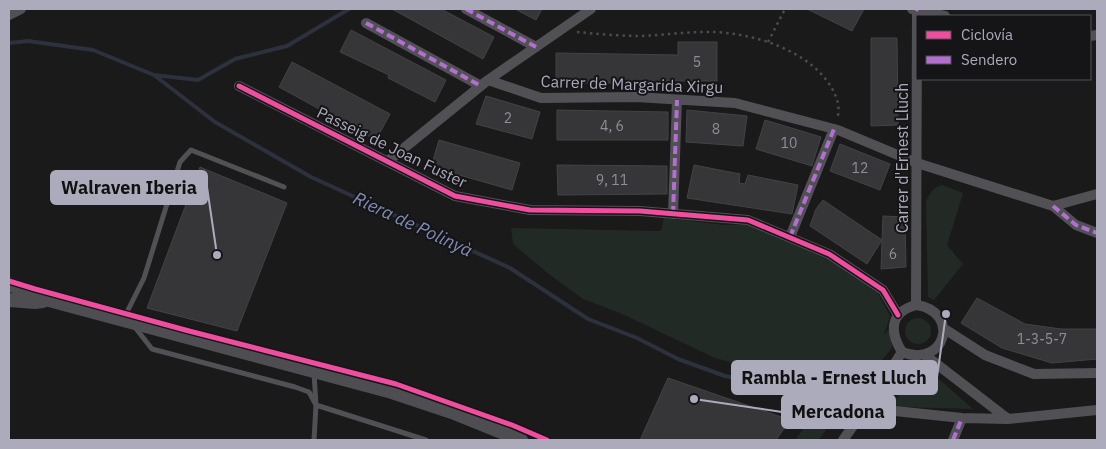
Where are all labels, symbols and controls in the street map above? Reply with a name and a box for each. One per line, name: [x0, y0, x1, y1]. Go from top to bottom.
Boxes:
legend: [916, 15, 1091, 80]
text: Ciclovía: [961, 25, 1013, 44]
text: Sendero: [961, 50, 1017, 69]
house number: 5: [693, 53, 701, 71]
street label: Carrer de Margarida Xirgu: [540, 71, 724, 97]
street label: Carrer d'Ernest Lluch: [892, 83, 912, 233]
street label: Passeig de Joan Fuster: [314, 102, 470, 192]
house number: 2: [504, 109, 512, 127]
house number: 4, 6: [600, 117, 624, 135]
house number: 8: [712, 120, 720, 138]
house number: 10: [781, 134, 797, 152]
house number: 12: [852, 159, 868, 177]
callout: Walraven Iberia: [51, 171, 207, 204]
house number: 9, 11: [596, 171, 628, 189]
text: Walraven Iberia: [61, 176, 197, 199]
water label: Riera de Polinyà: [350, 186, 476, 262]
house number: 6: [889, 245, 897, 263]
house number: 1-3-5-7: [1017, 330, 1067, 348]
callout: Rambla - Ernest Lluch: [732, 361, 937, 394]
text: Rambla - Ernest Lluch: [741, 366, 927, 389]
callout: Mercadona: [782, 395, 895, 428]
text: Mercadona: [791, 400, 885, 423]

